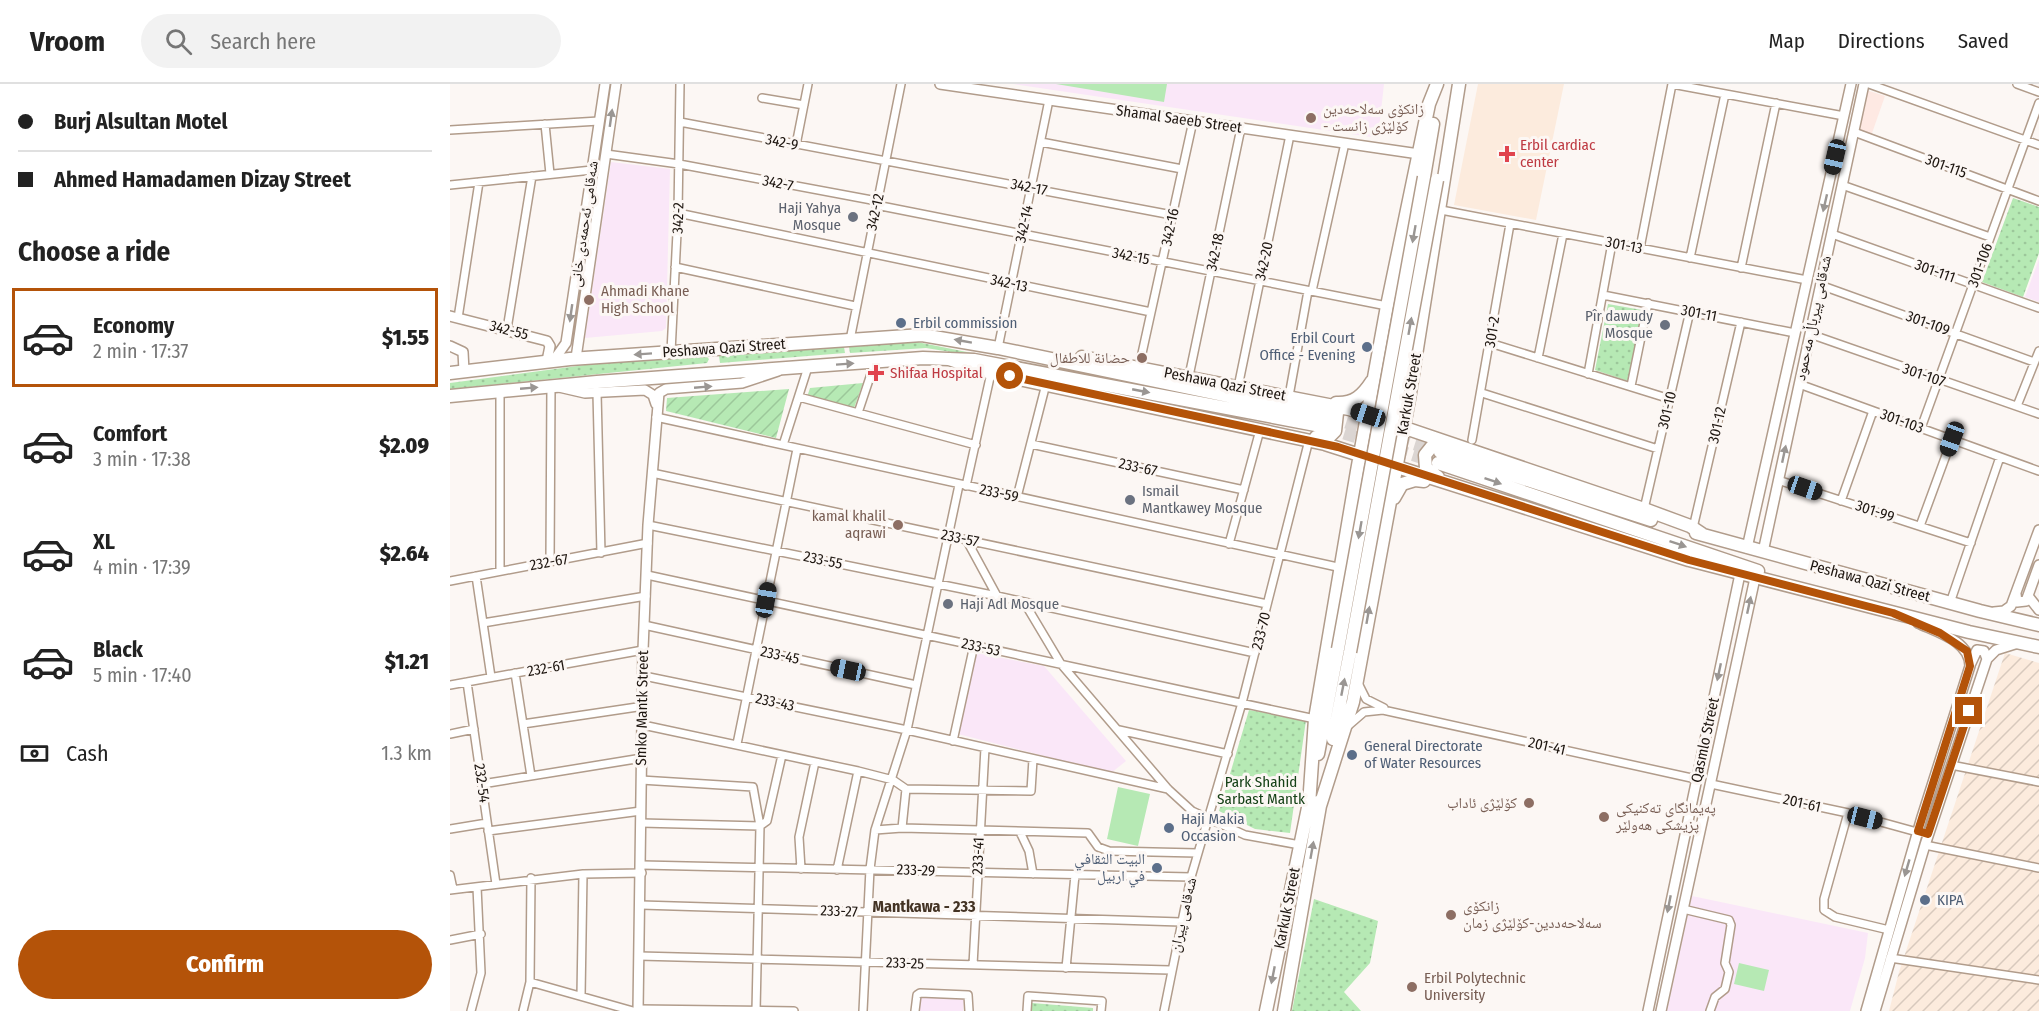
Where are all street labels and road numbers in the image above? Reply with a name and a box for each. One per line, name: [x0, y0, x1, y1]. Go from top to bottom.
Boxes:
street label: Shamal Saeeb Street: [1115, 101, 1243, 137]
street label: 342-9: [764, 130, 800, 154]
street label: 301-115: [1923, 150, 1969, 182]
street label: شەقامی ئەحمەدی خانی: [566, 159, 603, 289]
street label: 342-7: [761, 171, 795, 195]
street label: 342-17: [1009, 175, 1049, 199]
street label: 342-12: [862, 192, 888, 232]
street label: 342-2: [668, 202, 688, 234]
street label: 342-14: [1011, 204, 1037, 244]
street label: 342-16: [1157, 206, 1183, 248]
street label: 342-18: [1202, 231, 1228, 273]
street label: 301-13: [1604, 233, 1644, 257]
street label: 342-20: [1251, 240, 1277, 282]
street label: 301-106: [1964, 240, 1996, 290]
street label: 342-15: [1111, 244, 1151, 268]
street label: شەقامی پیرباڵ مەحمود: [1791, 254, 1836, 382]
street label: 301-111: [1912, 255, 1958, 287]
street label: 342-13: [989, 270, 1029, 296]
street label: 301-11: [1680, 301, 1718, 325]
street label: 301-109: [1904, 307, 1952, 339]
street label: 301-2: [1481, 315, 1503, 349]
street label: 342-55: [488, 316, 530, 344]
street label: Peshawa Qazi Street: [662, 335, 786, 361]
street label: Karkuk Street: [1393, 352, 1425, 436]
street label: 301-107: [1900, 359, 1948, 391]
street label: Peshawa Qazi Street: [1163, 363, 1287, 405]
street label: 301-10: [1654, 389, 1680, 431]
street label: 301-12: [1704, 405, 1730, 445]
street label: 301-103: [1878, 405, 1926, 437]
street label: 233-67: [1117, 454, 1159, 480]
street label: 233-59: [978, 480, 1020, 506]
street label: 301-99: [1853, 496, 1897, 526]
street label: 233-57: [939, 525, 981, 551]
street label: 233-55: [802, 547, 844, 573]
street label: 232-67: [528, 550, 570, 574]
street label: Peshawa Qazi Street: [1808, 556, 1932, 606]
street label: 233-70: [1248, 610, 1274, 652]
street label: 233-53: [960, 634, 1002, 660]
street label: 233-45: [759, 642, 801, 668]
street label: Smko Mantk Street: [632, 650, 652, 766]
street label: 232-61: [526, 656, 566, 680]
street label: 233-43: [754, 689, 796, 715]
street label: Qasmlo Street: [1687, 696, 1723, 784]
street label: 201-41: [1527, 733, 1567, 759]
street label: 232-54: [470, 762, 494, 804]
street label: 201-61: [1781, 790, 1823, 816]
street label: 233-41: [968, 837, 988, 875]
street label: 233-29: [896, 860, 936, 880]
street label: Karkuk Street: [1270, 866, 1304, 950]
street label: شەقامی پیران: [1166, 876, 1201, 954]
street label: 233-27: [820, 901, 858, 921]
street label: 233-25: [886, 953, 925, 973]

